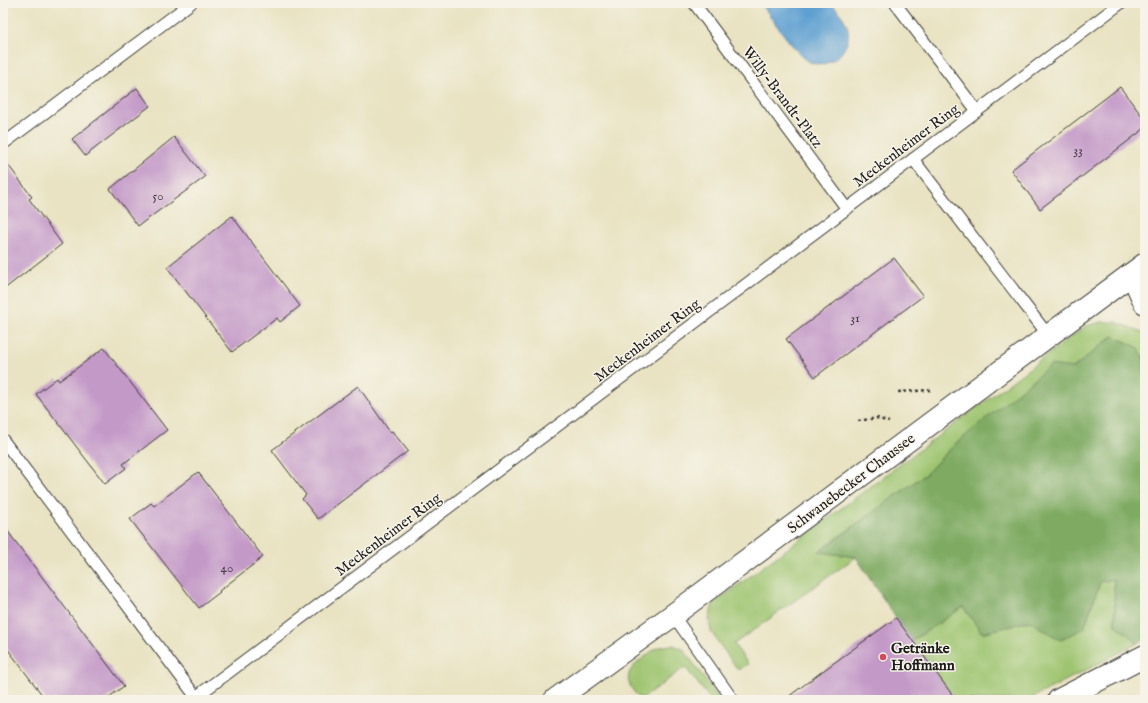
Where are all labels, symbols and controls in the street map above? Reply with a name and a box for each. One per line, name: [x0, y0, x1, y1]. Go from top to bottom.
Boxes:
street label: Willy-Brandt-Platz: [738, 43, 827, 152]
street label: Meckenheimer Ring: [850, 99, 964, 191]
house number: 33: [1073, 142, 1083, 159]
house number: 50: [152, 188, 164, 205]
street label: Meckenheimer Ring: [591, 294, 705, 386]
house number: 31: [850, 310, 860, 327]
street label: Schwanebecker Chaussee: [784, 429, 919, 538]
street label: Meckenheimer Ring: [332, 488, 446, 580]
house number: 40: [221, 560, 233, 577]
place label: Getränke Hoffmann: [891, 639, 955, 675]
marker: Getränke Hoffmann: [878, 652, 888, 662]

